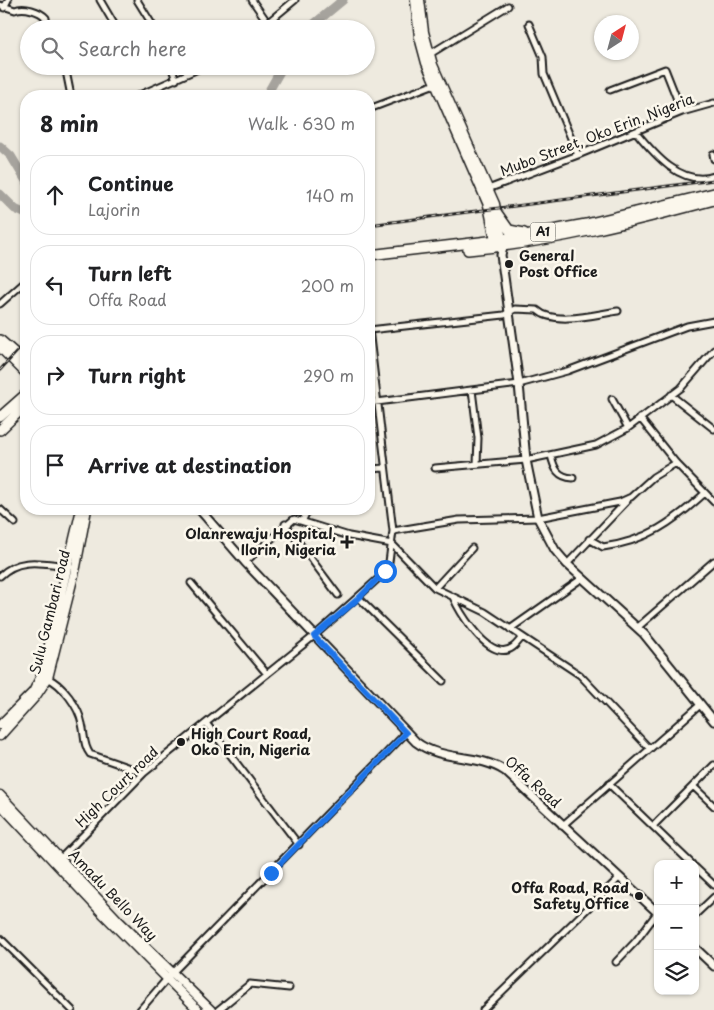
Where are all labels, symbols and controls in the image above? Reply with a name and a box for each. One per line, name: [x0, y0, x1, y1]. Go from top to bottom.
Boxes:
north arrow: [594, 15, 639, 60]
search box: [20, 20, 375, 75]
icon: search: [38, 34, 66, 62]
text: Search here: [78, 34, 187, 62]
street label: Mubo Street, Oko Erin, Nigeria: [497, 88, 697, 181]
text: 8 min: [40, 107, 99, 139]
text: Walk · 630 m: [248, 111, 355, 135]
text: Continue: [88, 169, 174, 197]
icon: ahead: [41, 181, 69, 209]
text: 140 m: [306, 183, 354, 207]
text: Lajorin: [88, 197, 140, 221]
road number: A1: [530, 222, 556, 242]
place label: General Post Office: [519, 245, 598, 282]
marker: General Post Office: [503, 258, 515, 270]
text: Turn left: [88, 259, 172, 287]
icon: left: [41, 271, 69, 299]
text: 200 m: [301, 273, 354, 297]
text: Offa Road: [88, 287, 167, 311]
icon: right: [41, 361, 69, 389]
text: Turn right: [88, 361, 186, 389]
text: 290 m: [303, 363, 354, 387]
icon: arrive: [41, 451, 69, 479]
text: Arrive at destination: [88, 451, 292, 479]
place label: Olanrewaju Hospital, Ilorin, Nigeria: [185, 523, 336, 560]
marker: Olanrewaju Hospital, Ilorin, Nigeria: [340, 535, 354, 549]
street label: Sulu Gambari road: [24, 547, 75, 676]
route start: [374, 560, 397, 583]
place label: High Court Road, Oko Erin, Nigeria: [191, 723, 311, 760]
marker: High Court Road, Oko Erin, Nigeria: [175, 736, 187, 748]
street label: High Court road: [70, 741, 163, 832]
street label: Offa Road: [501, 751, 566, 812]
street label: Amadu Bello Way: [64, 844, 163, 945]
map controls: [654, 860, 699, 995]
button: +: [654, 860, 699, 905]
route end: [260, 862, 283, 885]
place label: Offa Road, Road Safety Office: [511, 877, 629, 914]
marker: Offa Road, Road Safety Office: [633, 890, 645, 902]
button: −: [654, 905, 699, 950]
button: layers: [654, 950, 699, 995]

